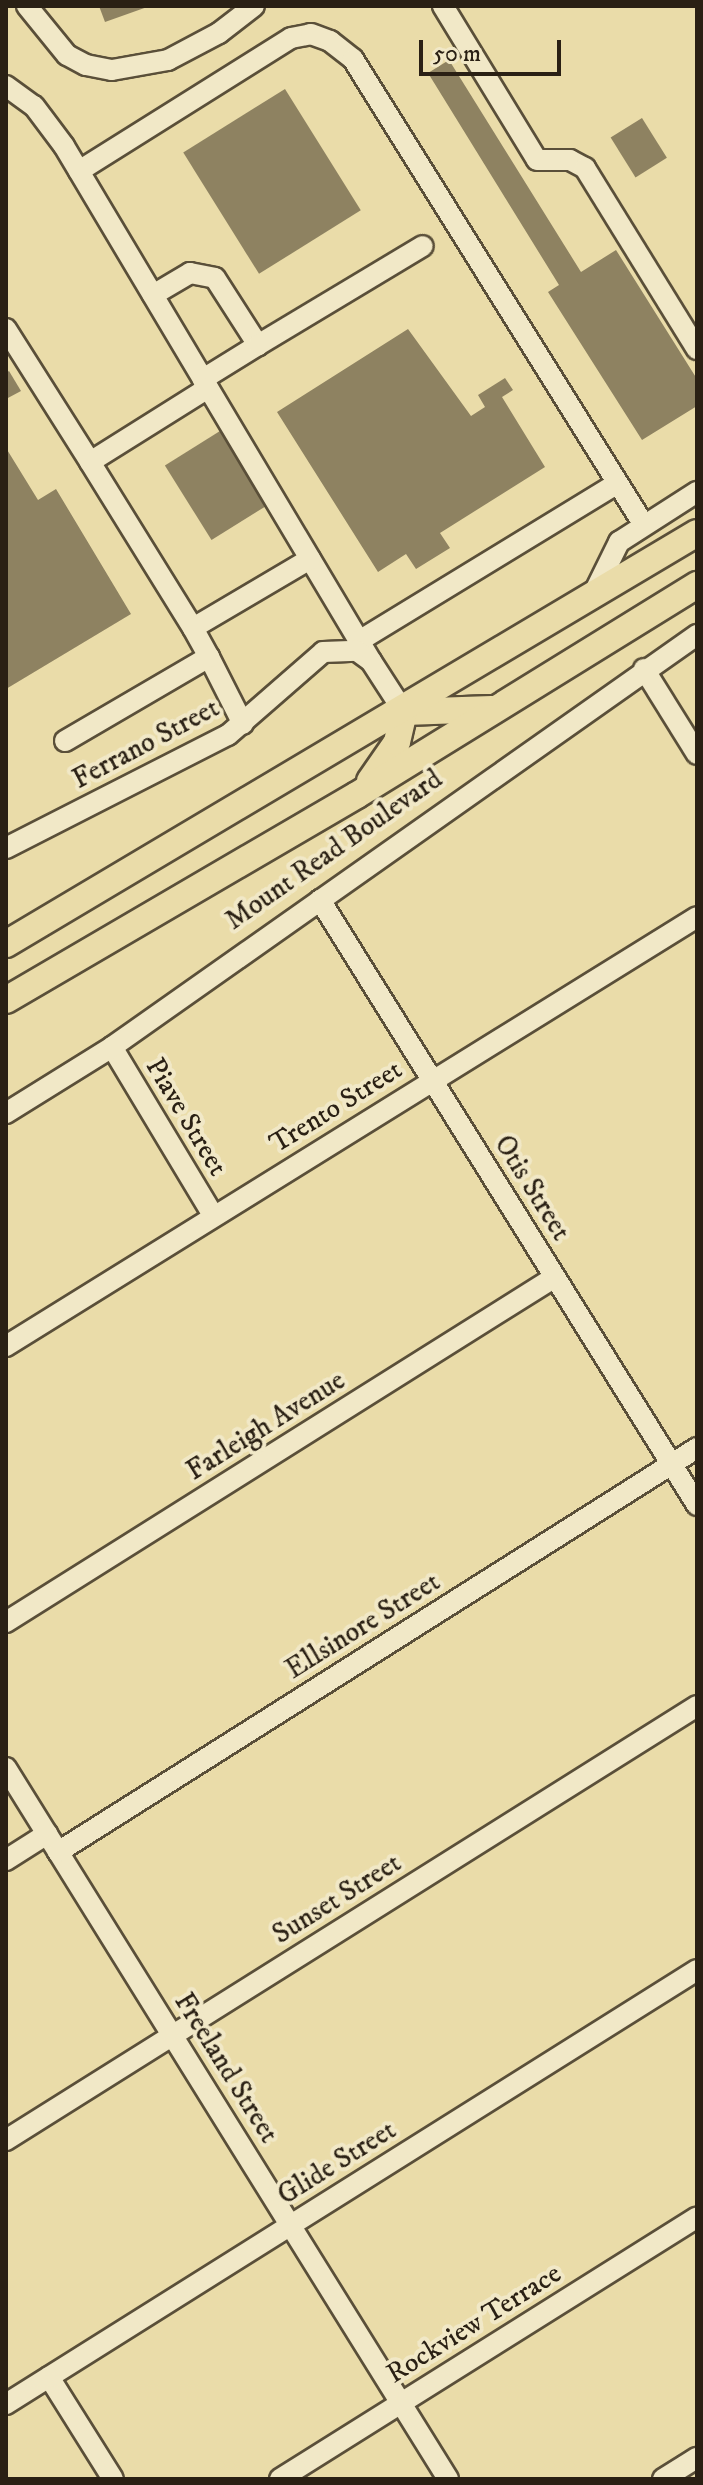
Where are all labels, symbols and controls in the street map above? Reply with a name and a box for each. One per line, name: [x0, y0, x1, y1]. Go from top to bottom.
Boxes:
scale bar: [423, 24, 565, 74]
text: 50 m: [433, 39, 481, 69]
street label: Ferrano Street: [67, 691, 225, 797]
street label: Mount Read Boulevard: [219, 763, 449, 937]
street label: Piave Street: [138, 1052, 234, 1182]
street label: Trento Street: [264, 1053, 408, 1161]
street label: Otis Street: [487, 1129, 577, 1247]
street label: Farleigh Avenue: [180, 1364, 352, 1488]
street label: Ellsinore Street: [280, 1565, 446, 1687]
street label: Sunset Street: [267, 1846, 407, 1952]
street label: Freeland Street: [167, 1987, 285, 2149]
street label: Glide Street: [272, 2114, 402, 2212]
street label: Rockview Terrace: [381, 2257, 567, 2391]

